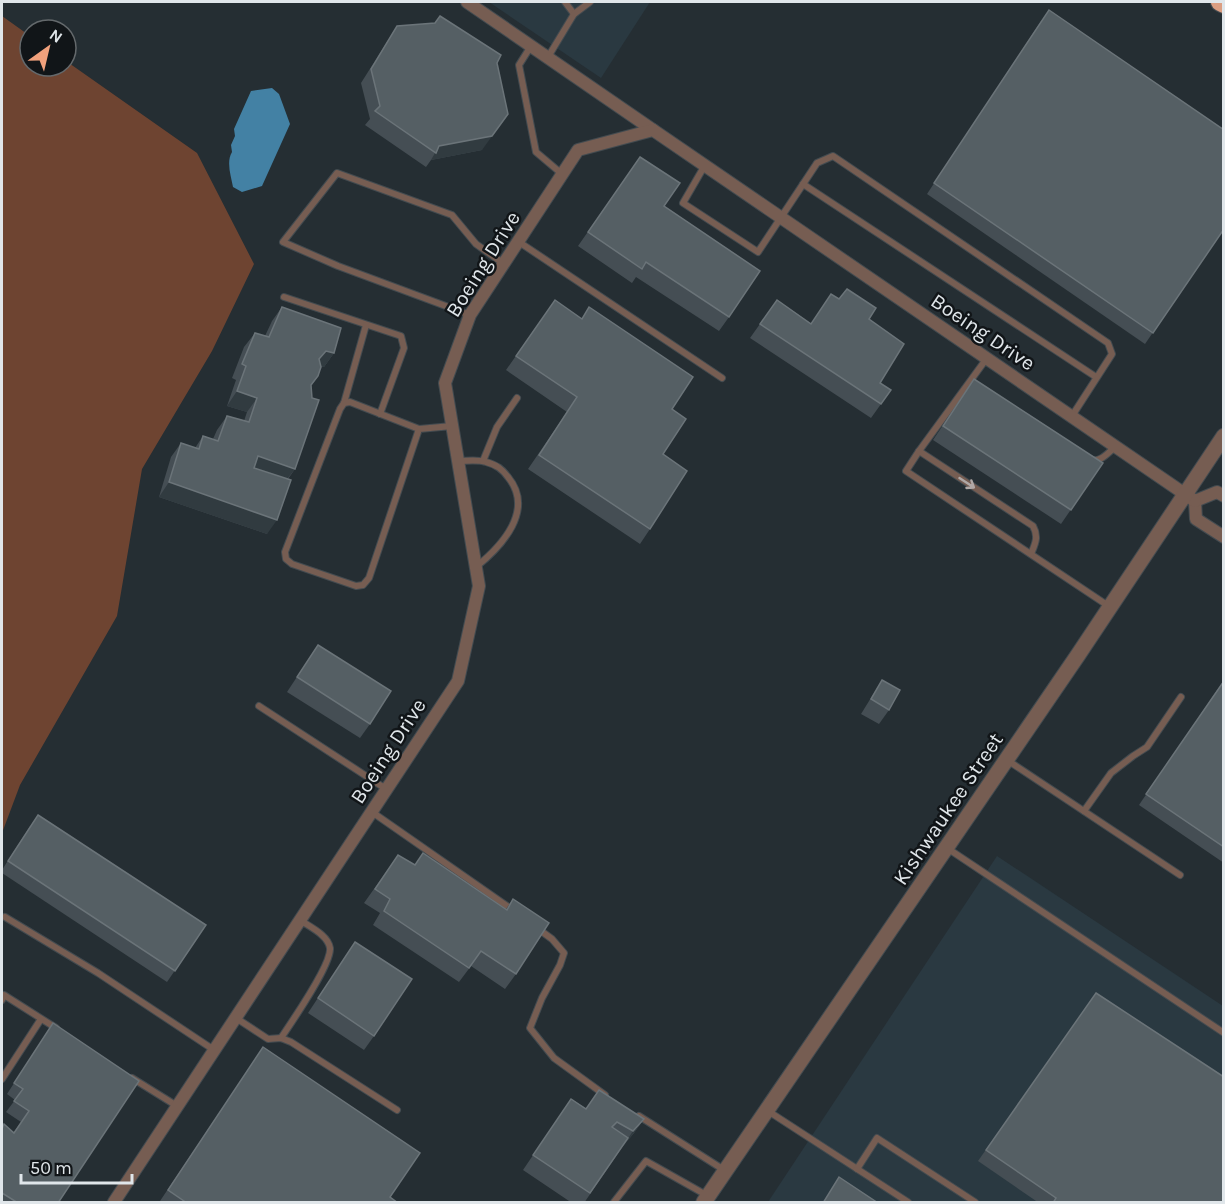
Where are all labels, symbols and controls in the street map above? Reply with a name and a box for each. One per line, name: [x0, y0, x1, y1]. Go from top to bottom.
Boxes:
north arrow: [18, 18, 78, 78]
text: N: [46, 25, 66, 47]
street label: Boeing Drive: [441, 207, 525, 321]
street label: Boeing Drive: [926, 288, 1040, 376]
one-way arrow: [959, 477, 975, 489]
street label: Boeing Drive: [345, 694, 431, 808]
street label: Kishwaukee Street: [888, 728, 1008, 890]
scale bar: [21, 1147, 132, 1185]
text: 50 m: [30, 1157, 72, 1179]

